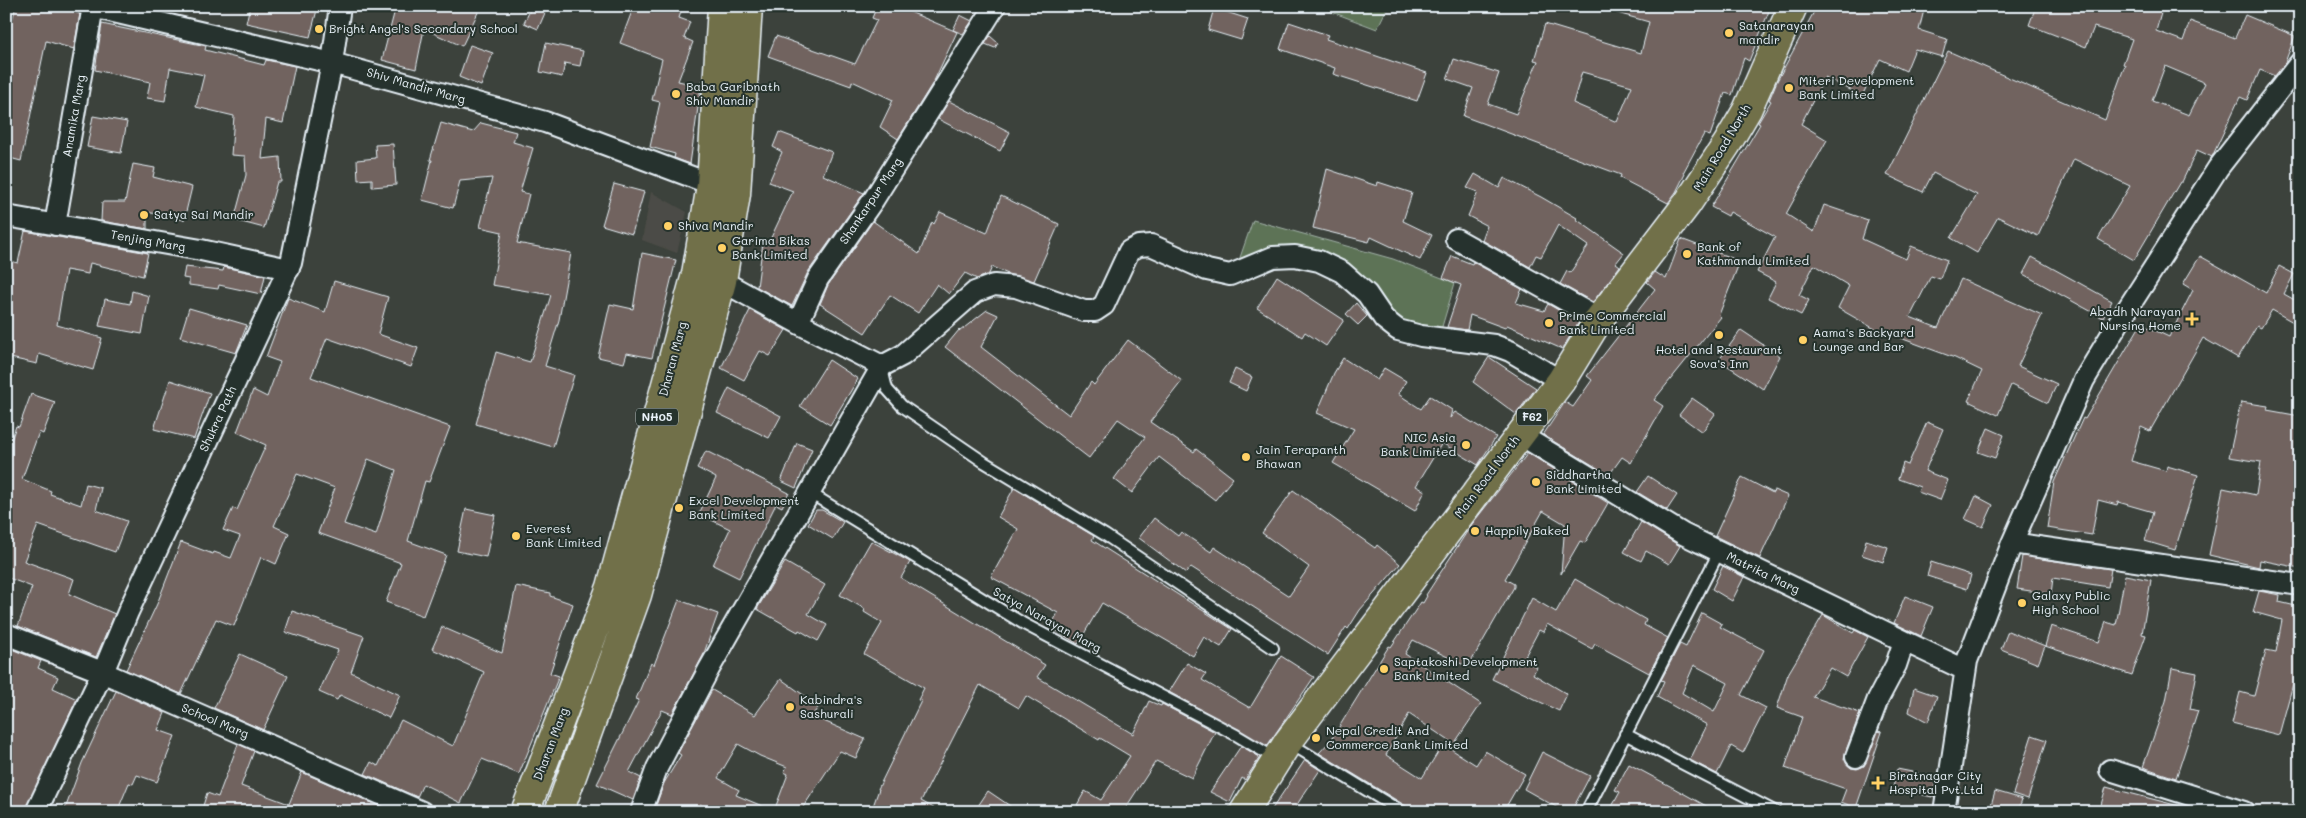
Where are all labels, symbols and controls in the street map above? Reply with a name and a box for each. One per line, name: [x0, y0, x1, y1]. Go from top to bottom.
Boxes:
place label: Satanarayan mandir: [1739, 17, 1814, 47]
place label: Bright Angel's Secondary School: [329, 20, 518, 36]
marker: Bright Angel's Secondary School: [313, 23, 325, 35]
marker: Satanarayan mandir: [1723, 27, 1735, 39]
street label: Shiv Mandir Marg: [365, 63, 468, 107]
place label: Miteri Development Bank Limited: [1799, 72, 1914, 102]
street label: Anamika Marg: [58, 73, 88, 158]
place label: Baba Garibnath Shiv Mandir: [686, 78, 780, 108]
marker: Miteri Development Bank Limited: [1783, 82, 1795, 94]
marker: Baba Garibnath Shiv Mandir: [670, 88, 682, 100]
street label: Main Road North: [1689, 101, 1754, 194]
street label: Shankarpur Marg: [835, 154, 905, 247]
place label: Satya Sai Mandir: [154, 206, 254, 222]
marker: Satya Sai Mandir: [138, 209, 150, 221]
place label: Shiva Mandir: [678, 217, 754, 233]
marker: Shiva Mandir: [662, 220, 674, 232]
street label: Tenjing Marg: [109, 226, 187, 254]
place label: Garima Bikas Bank Limited: [732, 232, 810, 262]
place label: Bank of Kathmandu Limited: [1697, 238, 1809, 268]
marker: Garima Bikas Bank Limited: [716, 242, 728, 254]
marker: Bank of Kathmandu Limited: [1681, 248, 1693, 260]
place label: Abadh Narayan Nursing Home: [2089, 303, 2181, 333]
place label: Prime Commercial Bank Limited: [1559, 307, 1666, 337]
marker: Abadh Narayan Nursing Home: [2185, 312, 2199, 326]
marker: Prime Commercial Bank Limited: [1543, 317, 1555, 329]
street label: Dharan Marg: [654, 320, 690, 398]
place label: Aama's Backyard Lounge and Bar: [1813, 324, 1914, 354]
marker: Hotel and Restaurant Sova's Inn: [1713, 329, 1725, 341]
marker: Aama's Backyard Lounge and Bar: [1797, 334, 1809, 346]
place label: Hotel and Restaurant Sova's Inn: [1656, 341, 1782, 371]
street label: Shukra Path: [195, 383, 239, 454]
road number: NH05: [636, 408, 678, 426]
road number: F62: [1517, 408, 1547, 426]
place label: NIC Asia Bank Limited: [1381, 429, 1456, 459]
street label: Main Road North: [1450, 432, 1523, 521]
marker: NIC Asia Bank Limited: [1460, 439, 1472, 451]
place label: Jain Terapanth Bhawan: [1256, 441, 1346, 471]
marker: Jain Terapanth Bhawan: [1240, 451, 1252, 463]
place label: Siddhartha Bank Limited: [1546, 466, 1622, 496]
marker: Siddhartha Bank Limited: [1530, 476, 1542, 488]
place label: Excel Development Bank Limited: [689, 492, 799, 522]
marker: Excel Development Bank Limited: [673, 502, 685, 514]
place label: Everest Bank Limited: [526, 520, 602, 550]
place label: Happily Baked: [1485, 522, 1569, 538]
marker: Happily Baked: [1469, 525, 1481, 537]
marker: Everest Bank Limited: [510, 530, 522, 542]
street label: Matrika Marg: [1724, 547, 1803, 597]
street label: Satya Narayan Marg: [991, 583, 1104, 656]
place label: Galaxy Public High School: [2032, 587, 2110, 617]
marker: Galaxy Public High School: [2016, 597, 2028, 609]
place label: Saptakoshi Development Bank Limited: [1394, 653, 1538, 683]
marker: Saptakoshi Development Bank Limited: [1378, 663, 1390, 675]
place label: Kabindra's Sashurali: [800, 691, 862, 721]
street label: School Marg: [179, 699, 252, 741]
marker: Kabindra's Sashurali: [784, 701, 796, 713]
street label: Dharan Marg: [529, 705, 571, 782]
place label: Nepal Credit And Commerce Bank Limited: [1326, 722, 1468, 752]
marker: Nepal Credit And Commerce Bank Limited: [1310, 732, 1322, 744]
place label: Biratnagar City Hospital Pvt.Ltd: [1889, 767, 1983, 797]
marker: Biratnagar City Hospital Pvt.Ltd: [1871, 776, 1885, 790]

